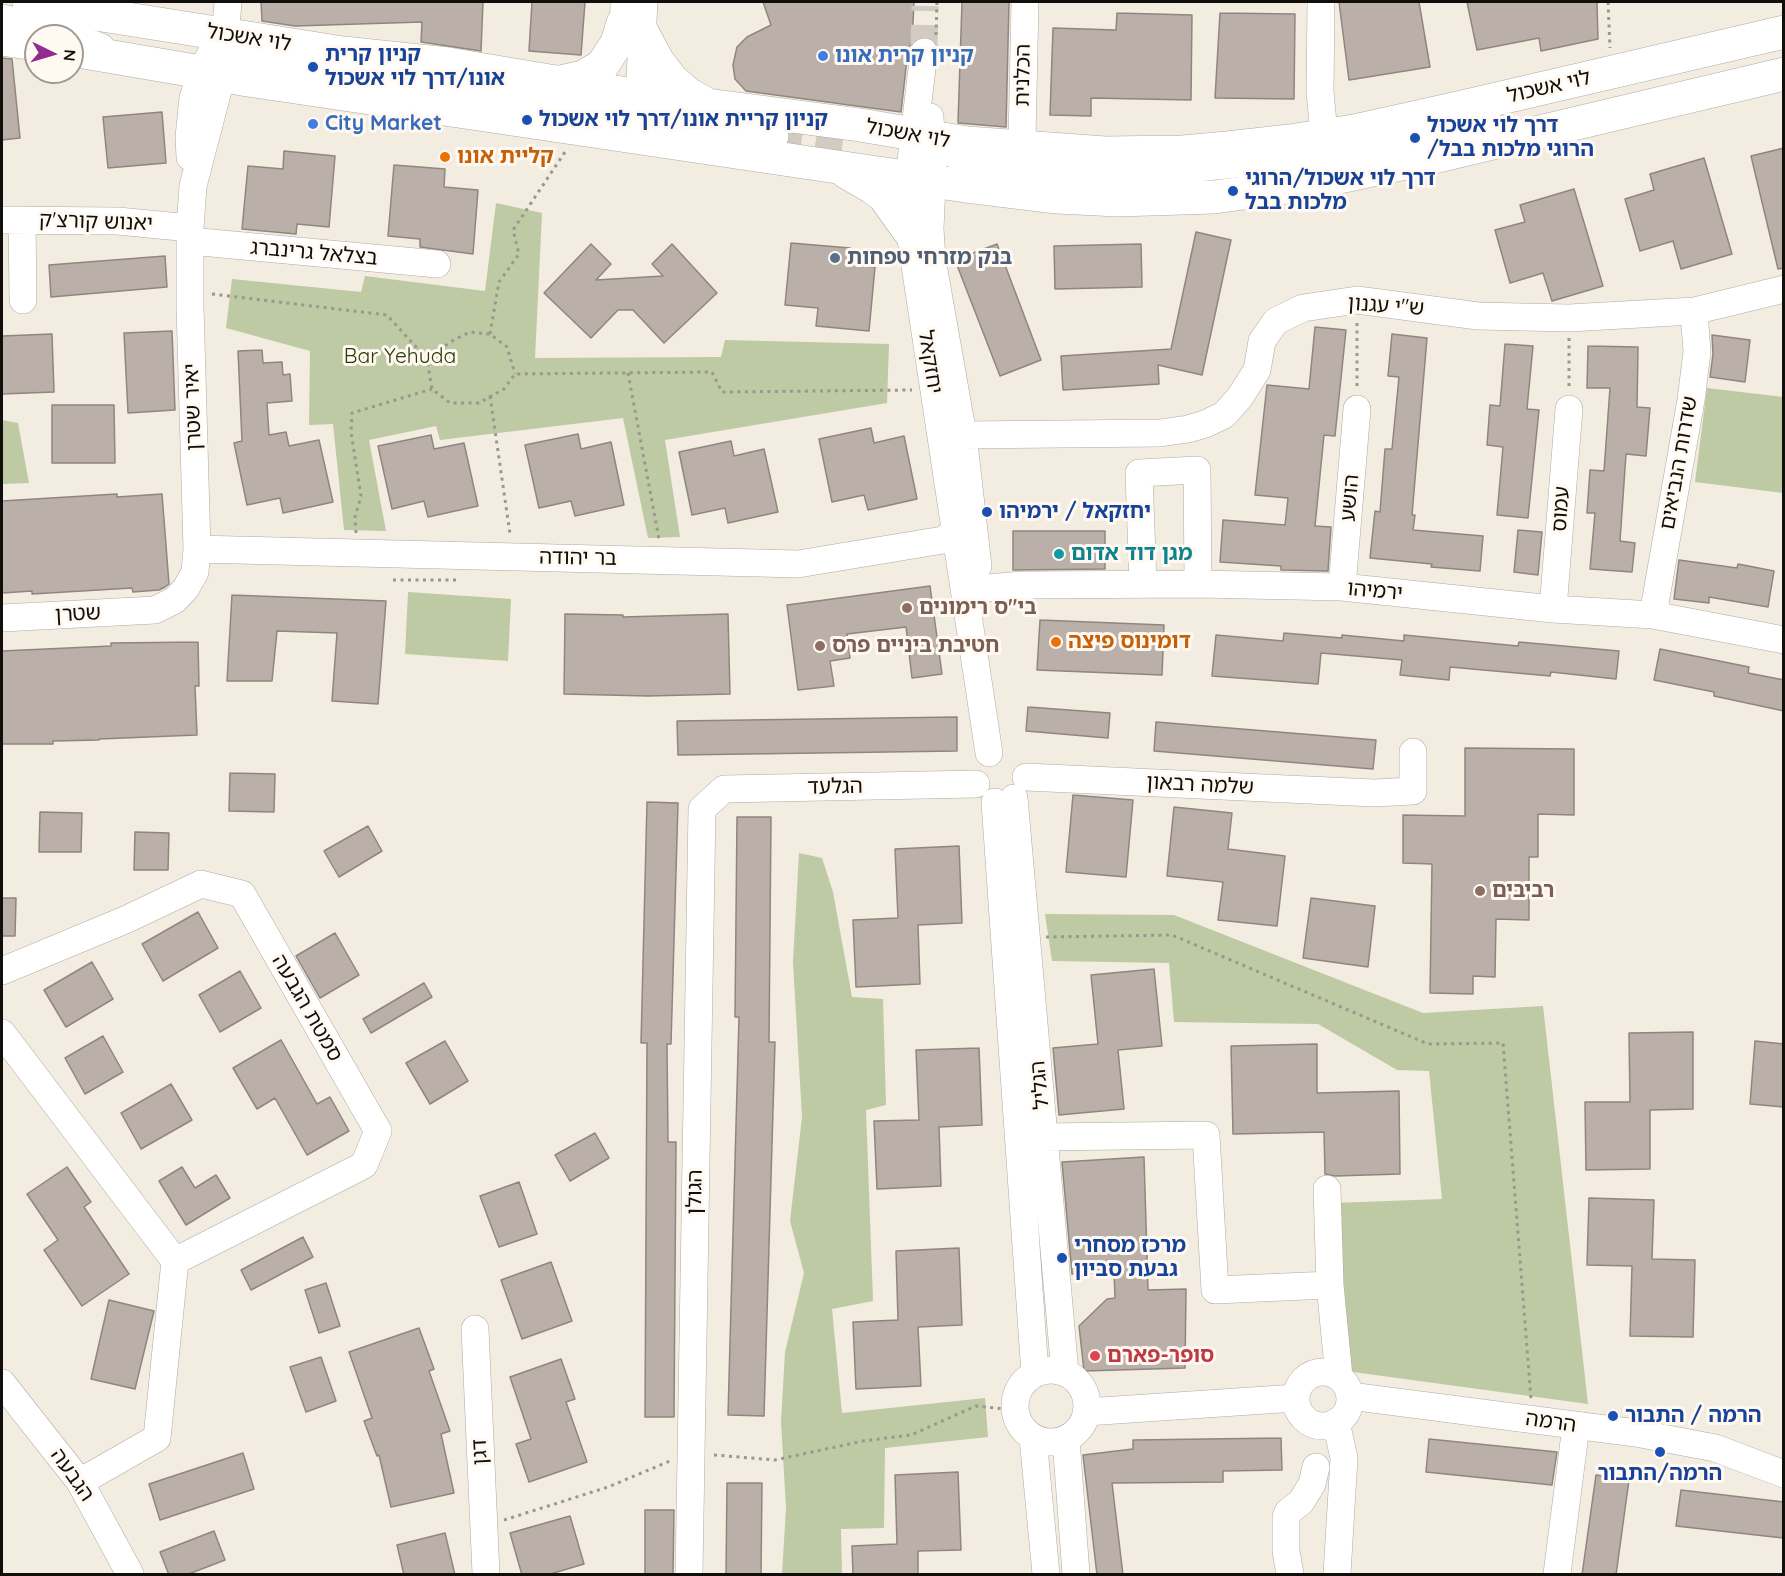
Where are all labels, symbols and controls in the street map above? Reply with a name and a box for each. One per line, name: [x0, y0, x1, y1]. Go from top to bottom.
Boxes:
street label: לוי אשכול: [205, 19, 293, 57]
north arrow: [24, 24, 84, 84]
place label: קניון קרית אונו/דרך לוי אשכול: [325, 42, 505, 92]
place label: קניון קרית אונו: [835, 43, 974, 69]
street label: הכלנית: [1010, 43, 1036, 107]
text: N: [59, 49, 80, 62]
marker: קניון קרית אונו: [816, 49, 830, 63]
marker: קניון קרית אונו/דרך לוי אשכול: [306, 60, 320, 74]
street label: לוי אשכול: [1505, 65, 1593, 109]
place label: קניון קריית אונו/דרך לוי אשכול: [539, 107, 828, 133]
place label: City Market: [325, 111, 442, 137]
marker: קניון קריית אונו/דרך לוי אשכול: [520, 113, 534, 127]
place label: דרך לוי אשכול /הרוגי מלכות בבל: [1427, 113, 1594, 163]
street label: לוי אשכול: [864, 114, 952, 154]
marker: City Market: [306, 117, 320, 131]
marker: דרך לוי אשכול /הרוגי מלכות בבל: [1408, 131, 1422, 145]
place label: קליית אונו: [457, 144, 554, 170]
marker: קליית אונו: [438, 150, 452, 164]
place label: דרך לוי אשכול/הרוגי מלכות בבל: [1245, 166, 1435, 216]
marker: דרך לוי אשכול/הרוגי מלכות בבל: [1226, 184, 1240, 198]
street label: יאנוש קורצ'ק: [39, 207, 153, 237]
street label: בצלאל גרינברג: [249, 235, 379, 271]
place label: בנק מזרחי טפחות: [847, 245, 1012, 271]
marker: בנק מזרחי טפחות: [828, 251, 842, 265]
street label: ש"י עגנון: [1347, 291, 1425, 321]
street label: יחזקאל: [913, 328, 947, 396]
park label: Bar Yehuda: [344, 344, 456, 370]
street label: יאיר שטרן: [179, 363, 207, 451]
street label: שדרות הנביאים: [1655, 394, 1703, 532]
street label: הושע: [1335, 473, 1365, 523]
street label: עמוס: [1547, 485, 1575, 533]
place label: יחזקאל / ירמיהו: [999, 499, 1151, 525]
marker: יחזקאל / ירמיהו: [980, 505, 994, 519]
place label: מגן דוד אדום: [1071, 541, 1193, 567]
street label: בר יהודה: [539, 545, 617, 571]
marker: מגן דוד אדום: [1052, 547, 1066, 561]
street label: ירמיהו: [1346, 576, 1404, 606]
place label: בי"ס רימונים: [919, 595, 1037, 621]
street label: שטרן: [54, 600, 102, 628]
marker: בי"ס רימונים: [900, 601, 914, 615]
place label: דומינוס פיצה: [1068, 629, 1191, 655]
place label: חטיבת ביניים פרס: [832, 633, 999, 659]
marker: דומינוס פיצה: [1049, 635, 1063, 649]
marker: חטיבת ביניים פרס: [813, 639, 827, 653]
street label: שלמה רבאון: [1146, 770, 1254, 800]
street label: הגלעד: [807, 774, 863, 800]
place label: רביבים: [1492, 878, 1554, 904]
marker: רביבים: [1473, 884, 1487, 898]
street label: סמטת הגבעה: [266, 950, 348, 1066]
street label: הגליל: [1025, 1060, 1055, 1110]
street label: הגולן: [682, 1169, 708, 1215]
place label: מרכז מסחרי גבעת סביון: [1074, 1233, 1186, 1283]
marker: מרכז מסחרי גבעת סביון: [1055, 1251, 1069, 1265]
place label: סופר-פארם: [1107, 1343, 1214, 1369]
marker: סופר-פארם: [1088, 1349, 1102, 1363]
place label: הרמה / התבור: [1625, 1403, 1762, 1429]
street label: הרמה: [1524, 1406, 1578, 1438]
marker: הרמה / התבור: [1606, 1409, 1620, 1423]
street label: דגן: [467, 1438, 493, 1466]
street label: הגבעה: [45, 1444, 99, 1506]
marker: הרמה/התבור: [1653, 1445, 1667, 1459]
place label: הרמה/התבור: [1598, 1461, 1722, 1487]

